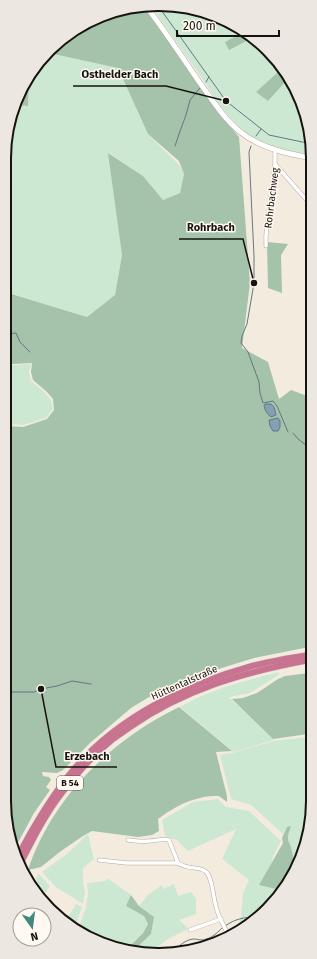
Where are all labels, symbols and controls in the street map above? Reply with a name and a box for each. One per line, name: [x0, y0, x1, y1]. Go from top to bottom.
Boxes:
scale bar: [177, 12, 279, 38]
text: 200 m: [183, 19, 216, 33]
callout: Osthelder Bach: [73, 63, 166, 86]
text: Osthelder Bach: [82, 68, 158, 81]
street label: Rohrbachweg: [262, 166, 282, 229]
callout: Rohrbach: [179, 216, 243, 239]
text: Rohrbach: [187, 221, 235, 234]
street label: Hüttentalstraße: [149, 663, 219, 703]
callout: Erzebach: [56, 744, 117, 767]
text: Erzebach: [64, 750, 110, 763]
road number: B 54: [57, 776, 83, 790]
north arrow: [12, 907, 52, 947]
text: N: [29, 929, 39, 943]

